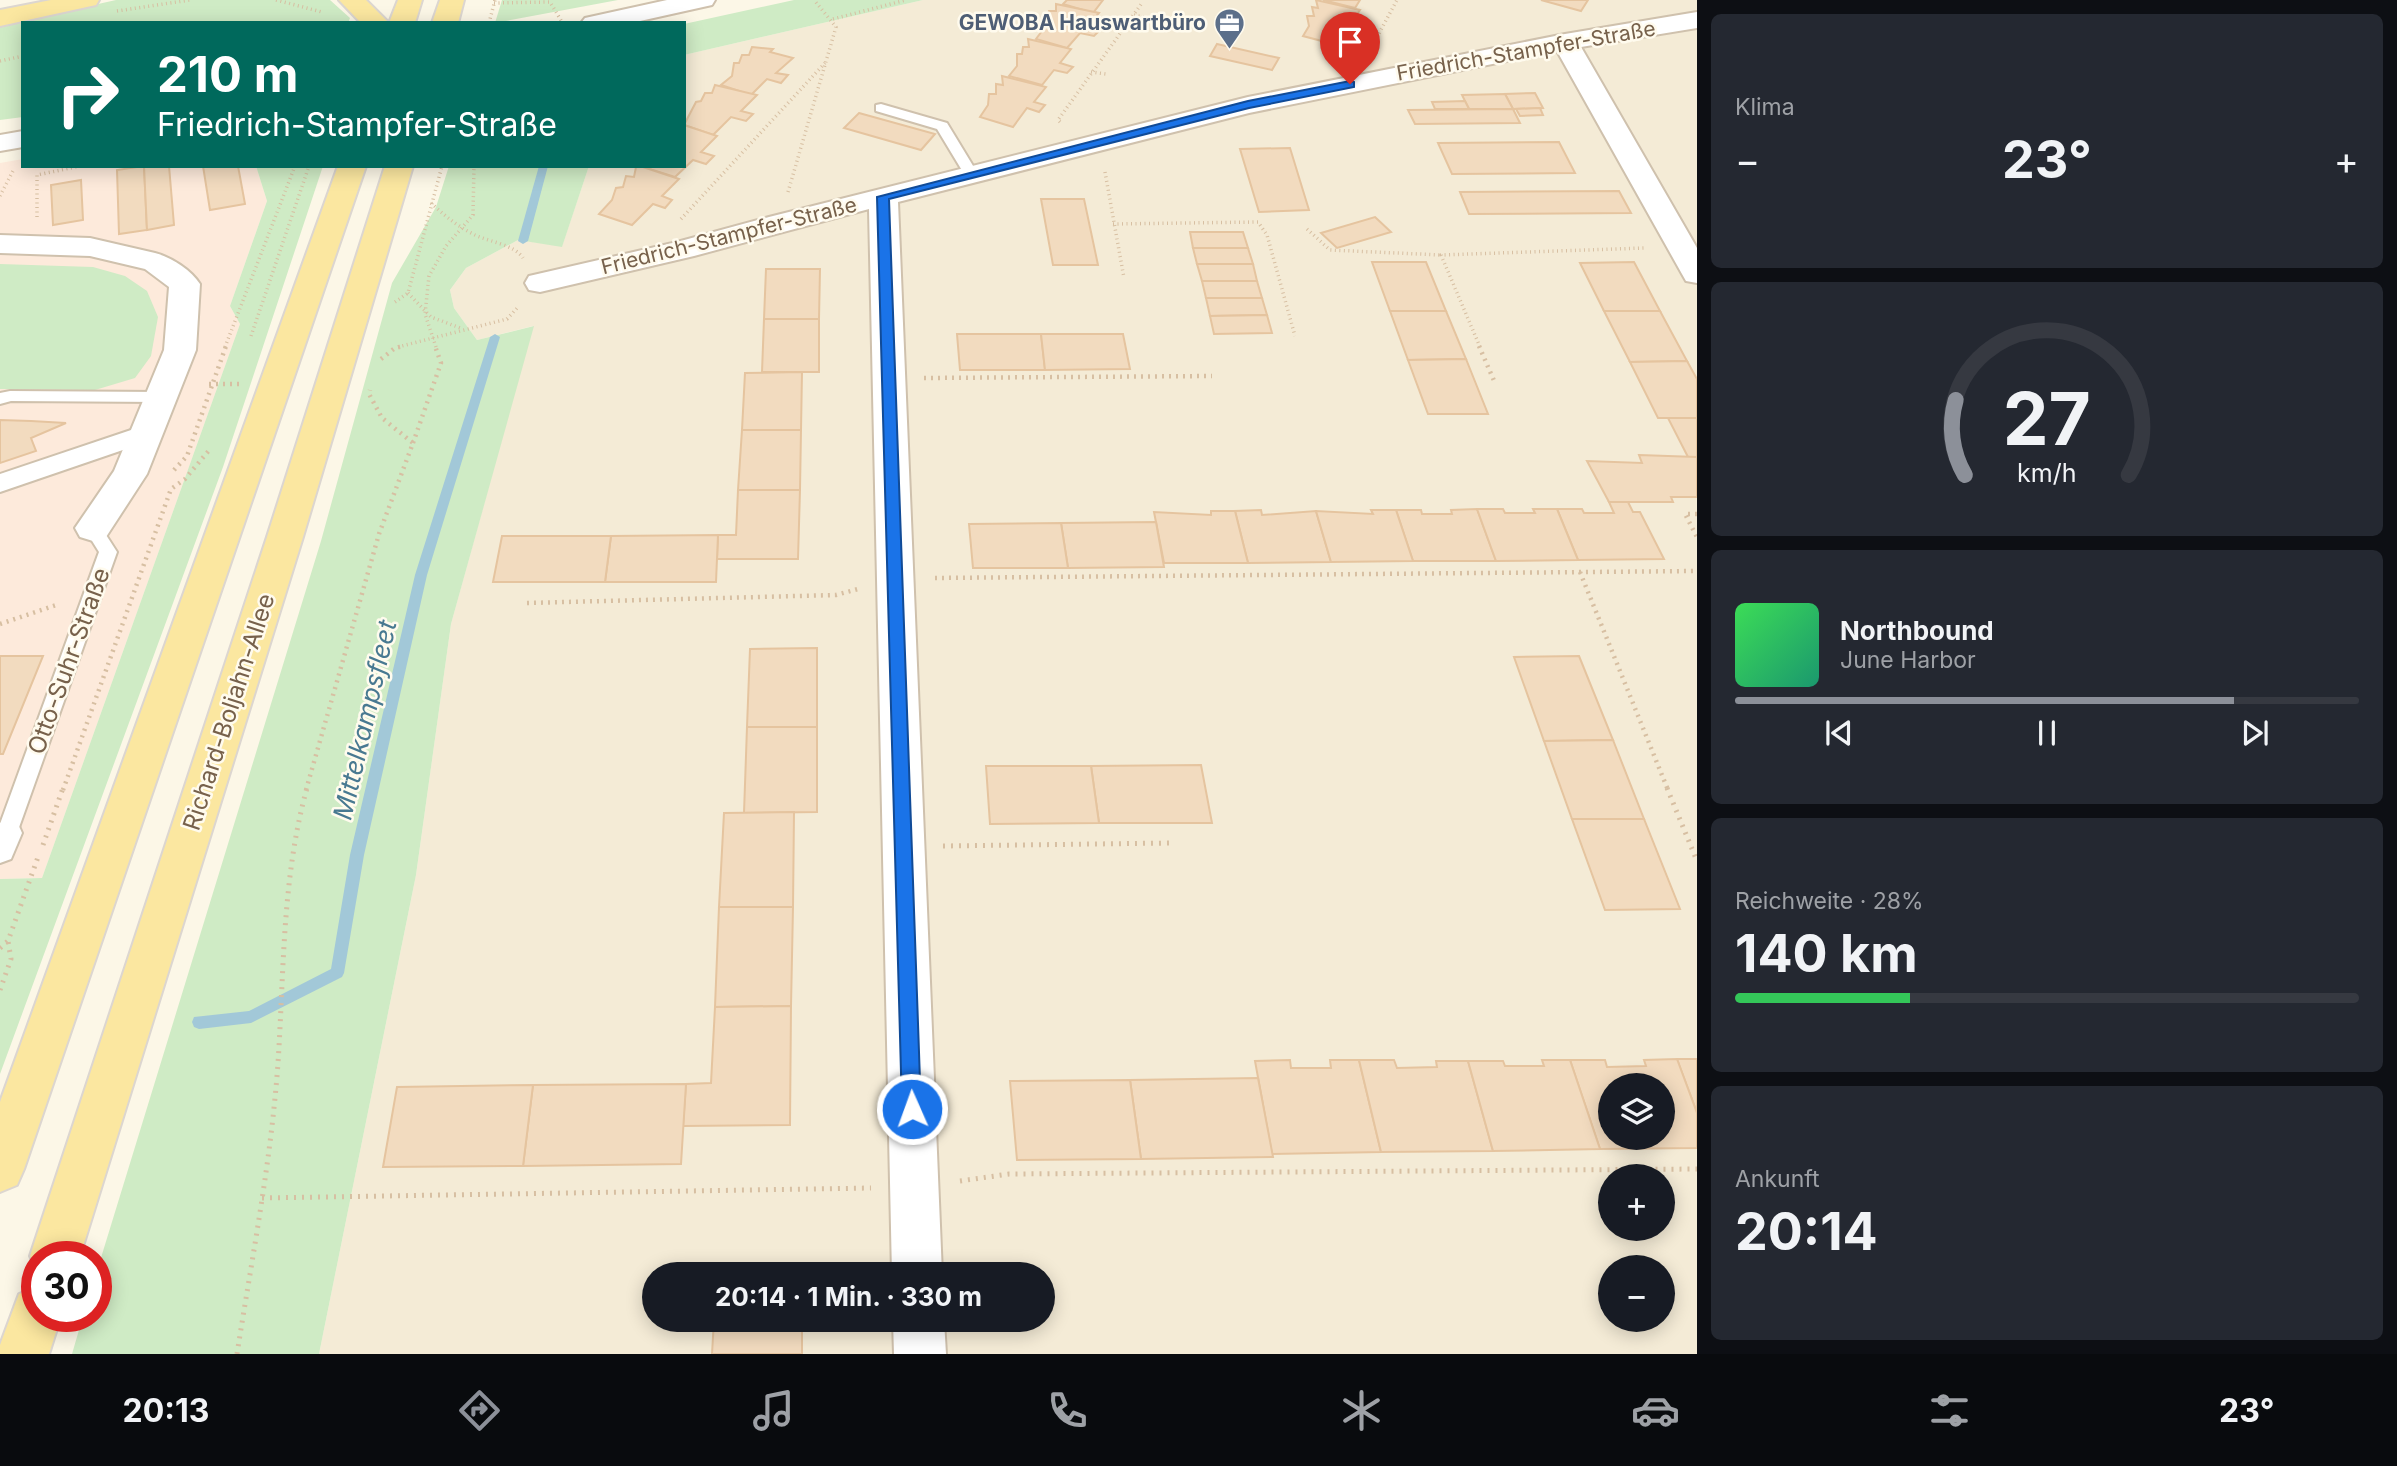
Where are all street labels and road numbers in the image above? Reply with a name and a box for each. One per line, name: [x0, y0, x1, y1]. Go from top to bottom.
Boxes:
street label: Friedrich-Stampfer-Straße: [1395, 15, 1657, 86]
street label: Friedrich-Stampfer-Straße: [599, 192, 859, 279]
street label: Otto-Suhr-Straße: [21, 564, 116, 758]
street label: Richard-Boljahn-Allee: [177, 590, 280, 834]

